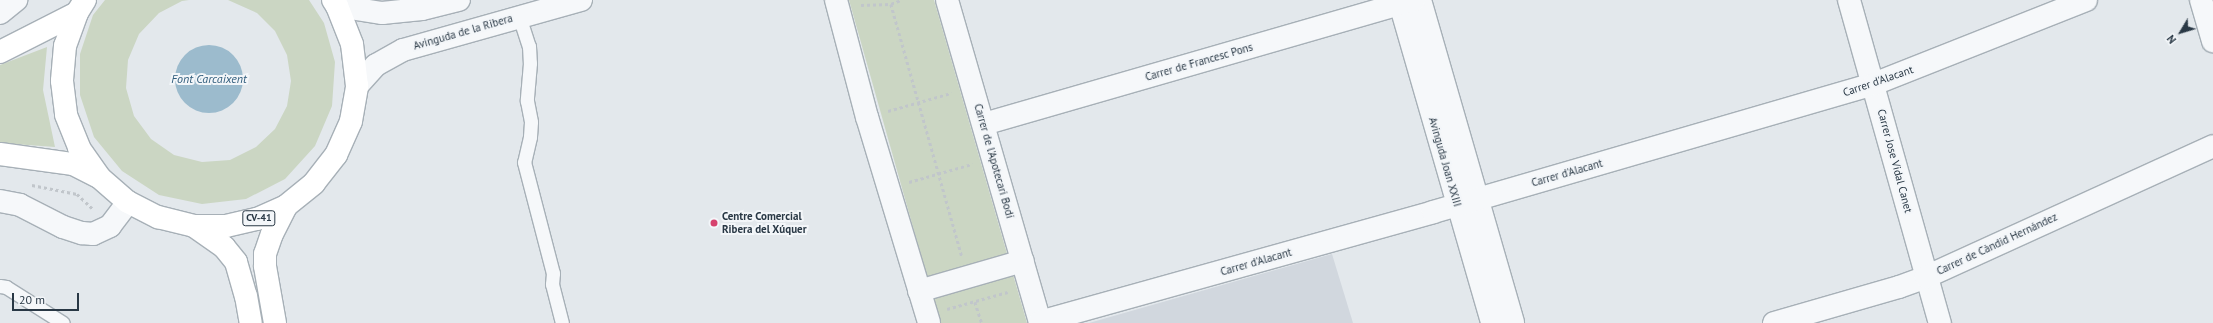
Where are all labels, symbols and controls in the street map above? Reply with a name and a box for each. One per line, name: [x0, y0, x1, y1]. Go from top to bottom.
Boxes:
street label: Avinguda de la Ribera: [412, 11, 514, 53]
north arrow: [2161, 12, 2201, 52]
text: N: [2164, 32, 2179, 47]
street label: Carrer de Francesc Pons: [1143, 40, 1255, 84]
street label: Carrer d'Alacant: [1841, 63, 1915, 99]
water label: Font Carcaixent: [171, 72, 247, 86]
street label: Carrer de l'Apotecari Bodí: [971, 102, 1017, 220]
street label: Carrer Jose Vidal Canet: [1875, 108, 1915, 214]
street label: Avinguda Joan XXIII: [1426, 116, 1464, 208]
street label: Carrer d'Alacant: [1530, 157, 1604, 189]
road number: CV-41: [242, 210, 276, 226]
place label: Centre Comercial Ribera del Xúquer: [722, 210, 807, 236]
street label: Carrer de Càndid Hernández: [1935, 210, 2059, 278]
marker: Centre Comercial Ribera del Xúquer: [709, 218, 719, 228]
street label: Carrer d'Alacant: [1219, 246, 1293, 278]
scale bar: [14, 285, 81, 311]
text: 20 m: [19, 292, 45, 307]

